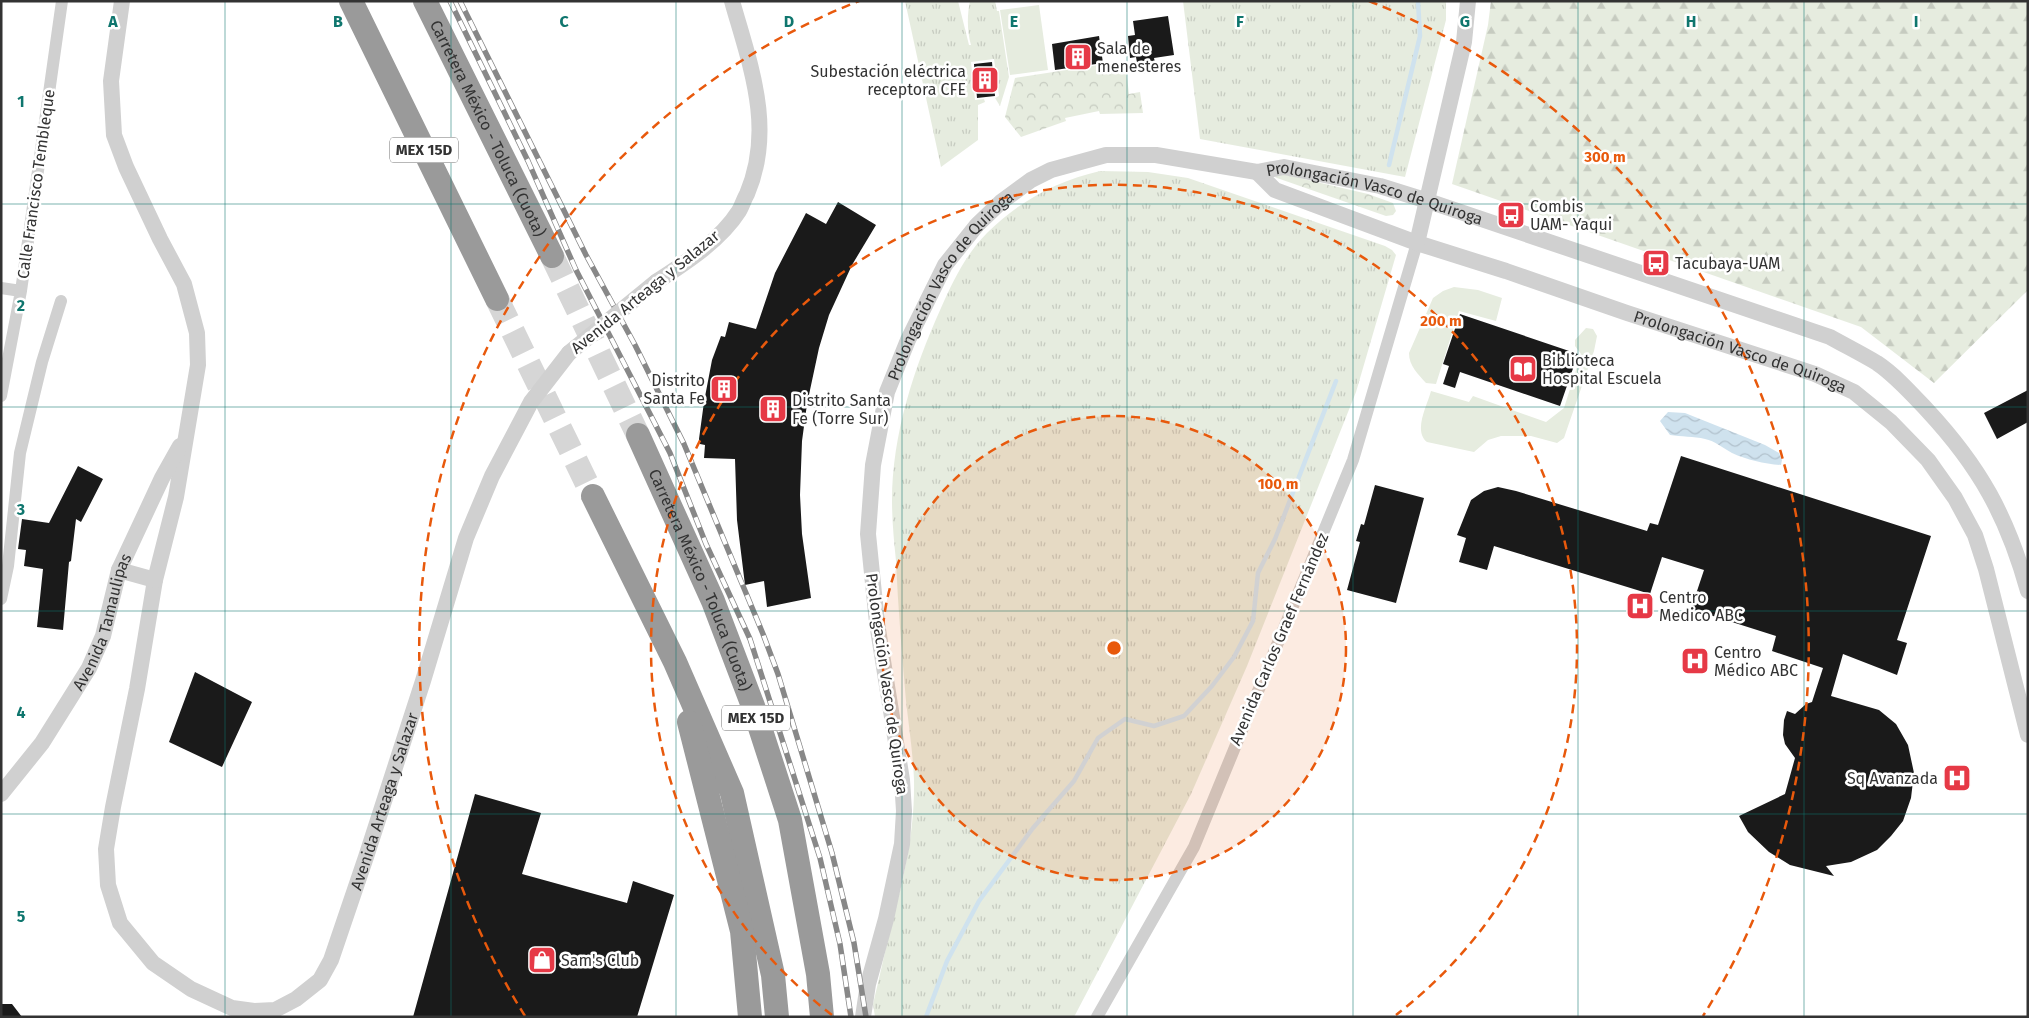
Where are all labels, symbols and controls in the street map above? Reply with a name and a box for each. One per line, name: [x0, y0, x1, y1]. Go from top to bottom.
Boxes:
text: A: [107, 12, 118, 31]
text: B: [333, 12, 343, 31]
text: C: [559, 12, 569, 31]
text: D: [784, 12, 794, 31]
text: E: [1010, 12, 1018, 31]
text: F: [1236, 12, 1244, 31]
text: G: [1460, 12, 1470, 31]
text: H: [1686, 12, 1696, 31]
text: I: [1914, 12, 1918, 31]
street label: Carretera México - Toluca (Cuota): [426, 17, 550, 239]
place label: Sala de menesteres: [1097, 39, 1181, 76]
building icon: Sala de menesteres: [1063, 42, 1093, 72]
place label: Subestación eléctrica receptora CFE: [810, 62, 966, 99]
building icon: Subestación eléctrica receptora CFE: [970, 65, 1000, 95]
street label: Calle Francisco Tembleque: [13, 88, 59, 280]
text: 1: [17, 92, 25, 111]
road number: MEX 15D: [390, 138, 458, 162]
text: 300 m: [1583, 148, 1626, 166]
street label: Prolongación Vasco de Quiroga: [1264, 157, 1486, 228]
street label: Prolongación Vasco de Quiroga: [883, 187, 1017, 383]
place label: Combis UAM- Yaqui: [1530, 197, 1612, 234]
bus stop icon: Combis UAM- Yaqui: [1496, 200, 1526, 230]
street label: Avenida Arteaga y Salazar: [567, 226, 724, 358]
bus stop icon: Tacubaya-UAM: [1641, 248, 1671, 278]
place label: Tacubaya-UAM: [1675, 254, 1780, 273]
text: 2: [17, 296, 25, 315]
street label: Prolongación Vasco de Quiroga: [1631, 306, 1850, 397]
text: 200 m: [1420, 312, 1462, 330]
place label: Biblioteca Hospital Escuela: [1542, 351, 1662, 388]
library icon: Biblioteca Hospital Escuela: [1508, 354, 1538, 384]
place label: Distrito Santa Fe: [644, 371, 705, 408]
building icon: Distrito Santa Fe: [709, 374, 739, 404]
place label: Distrito Santa Fe (Torre Sur): [792, 391, 891, 428]
building icon: Distrito Santa Fe (Torre Sur): [758, 394, 788, 424]
street label: Carretera México - Toluca (Cuota): [645, 466, 756, 694]
text: 100 m: [1258, 475, 1298, 493]
text: 3: [16, 500, 25, 519]
street label: Avenida Carlos Graef Fernández: [1226, 530, 1332, 748]
street label: Avenida Tamaulipas: [68, 550, 135, 694]
street label: Prolongación Vasco de Quiroga: [862, 572, 912, 796]
place label: Centro Medico ABC: [1659, 588, 1743, 625]
hospital icon: Centro Medico ABC: [1625, 591, 1655, 621]
centre of rings: [1105, 639, 1123, 657]
place label: Centro Médico ABC: [1714, 643, 1798, 680]
hospital icon: Centro Médico ABC: [1680, 646, 1710, 676]
text: 4: [16, 703, 26, 722]
road number: MEX 15D: [722, 706, 790, 730]
street label: Avenida Arteaga y Salazar: [346, 709, 422, 892]
hospital icon: Sq Avanzada: [1942, 763, 1972, 793]
place label: Sq Avanzada: [1847, 769, 1938, 788]
text: 5: [17, 907, 26, 926]
shop icon: Sam's Club: [527, 945, 557, 975]
place label: Sam's Club: [561, 951, 639, 970]

